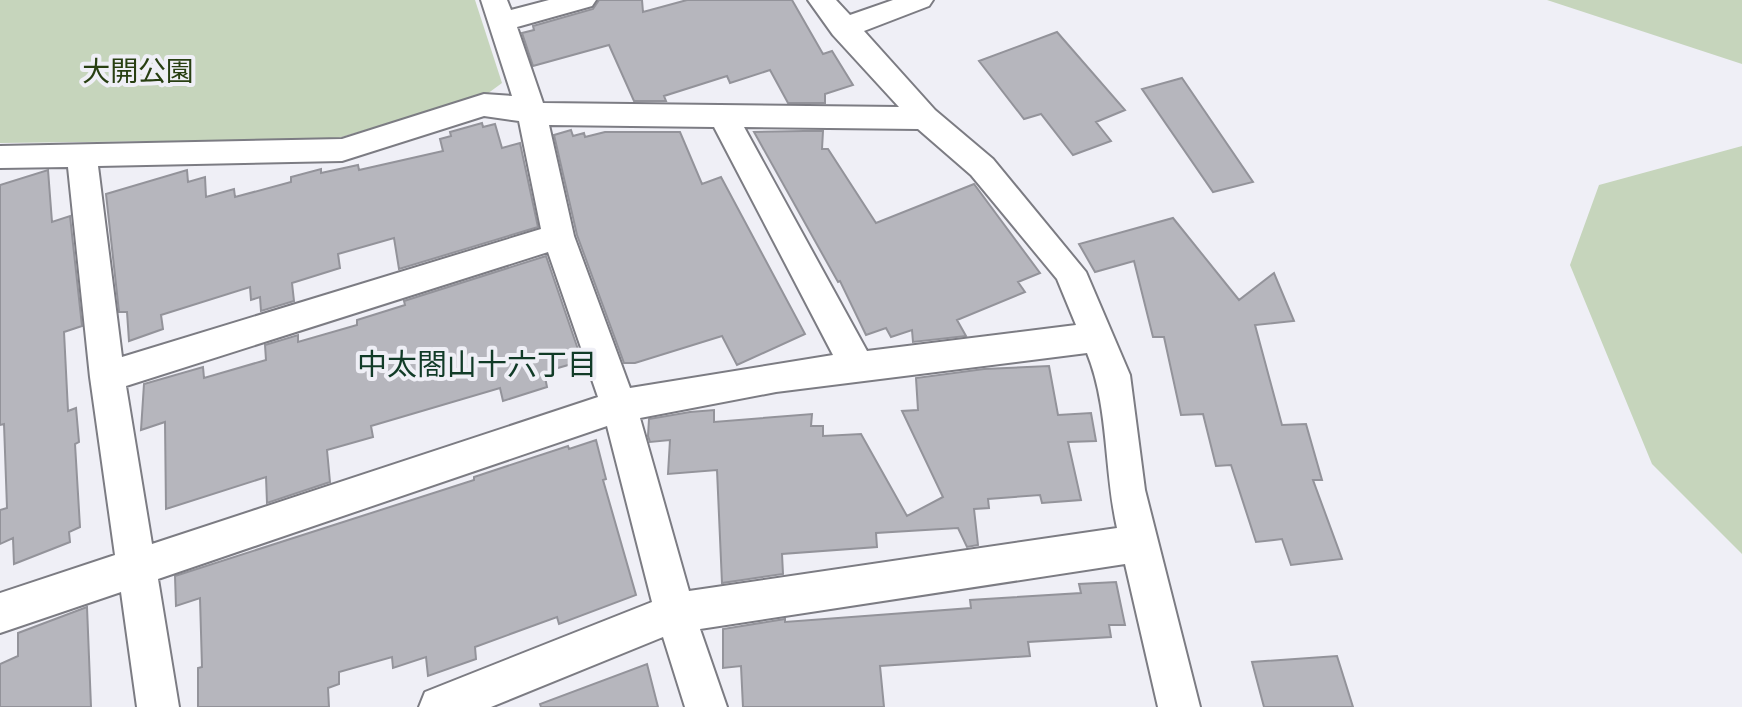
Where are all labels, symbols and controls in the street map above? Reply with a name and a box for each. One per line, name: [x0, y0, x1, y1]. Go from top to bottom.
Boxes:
park label: 大開公園: [82, 52, 194, 89]
district label: 中太閤山十六丁目: [357, 344, 597, 383]

